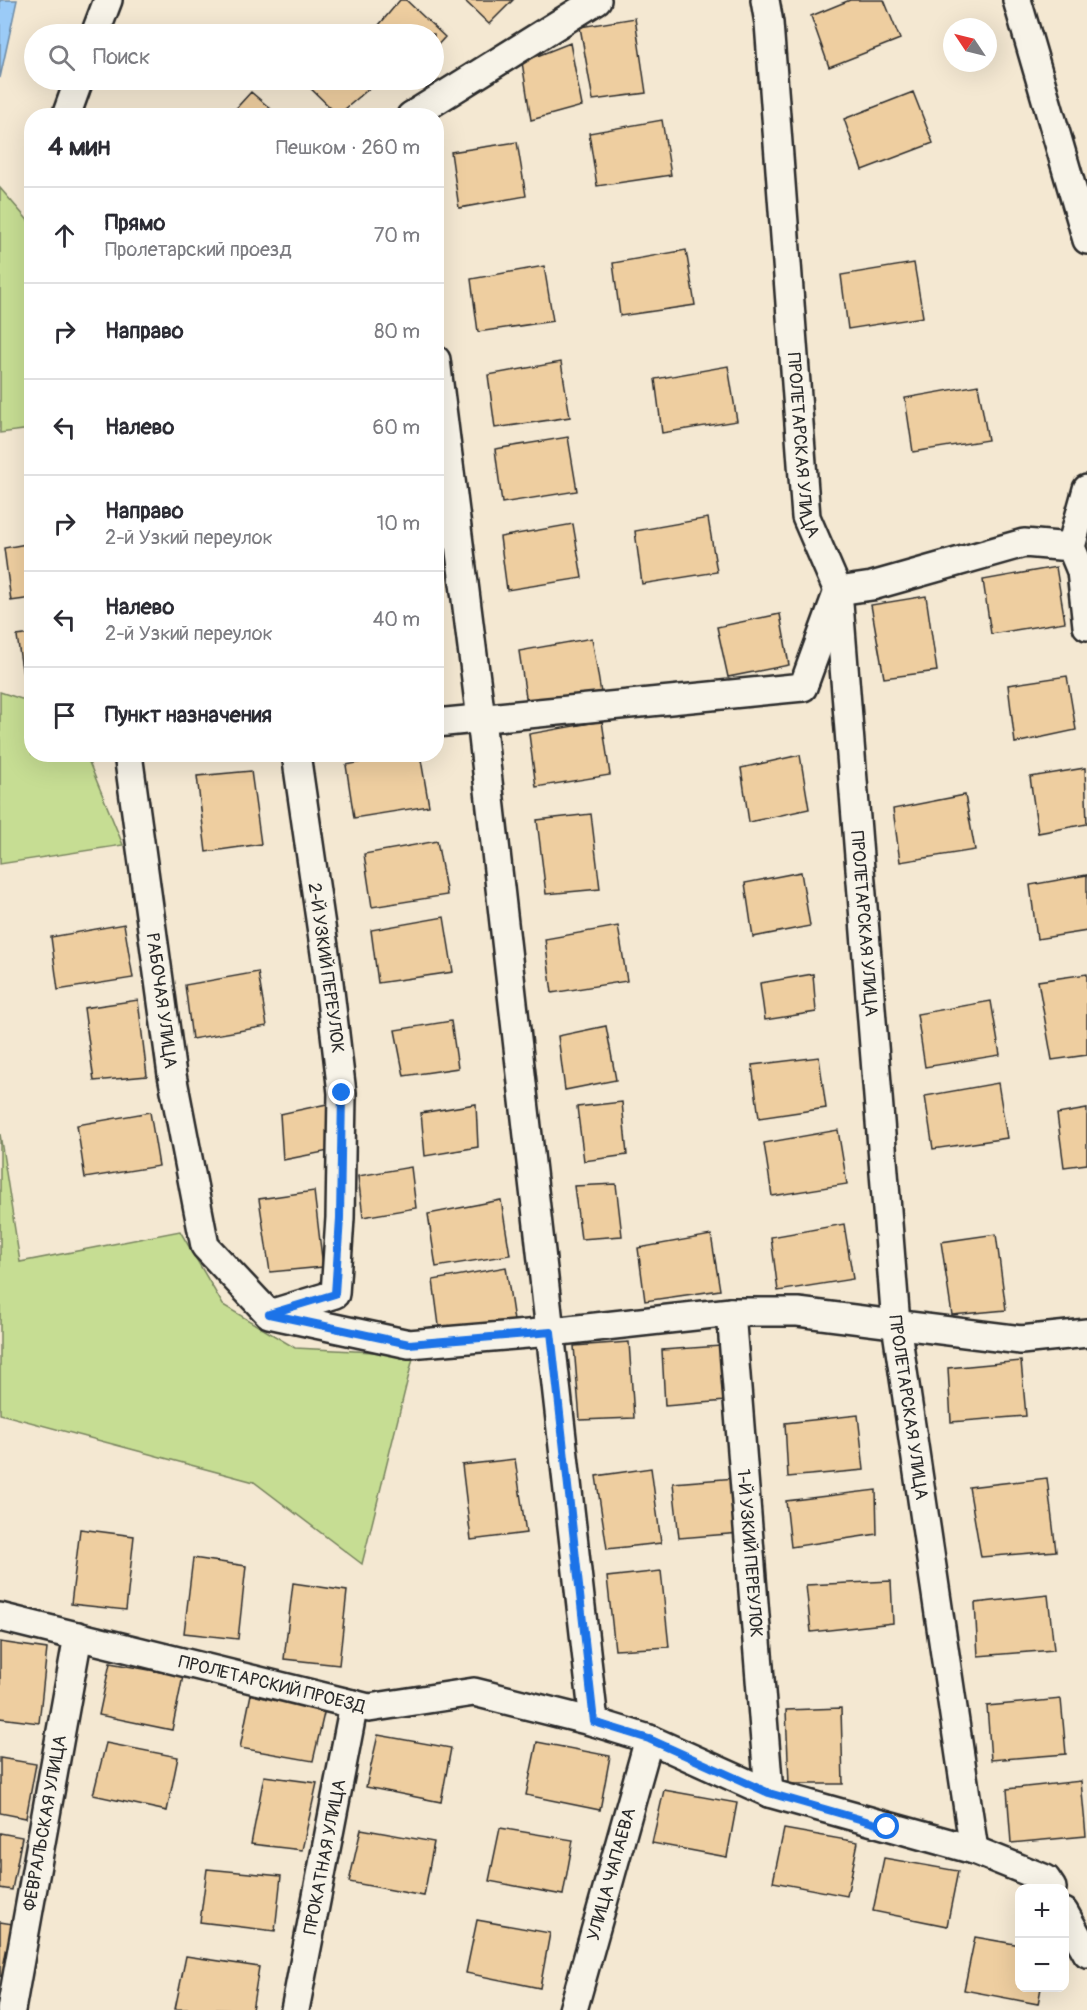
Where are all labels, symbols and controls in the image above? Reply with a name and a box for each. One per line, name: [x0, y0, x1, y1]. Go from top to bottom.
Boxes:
north arrow: [943, 18, 997, 72]
search box: [24, 24, 444, 90]
icon: search: [45, 41, 78, 74]
text: Поиск: [93, 43, 150, 71]
text: 4 мин: [48, 131, 110, 163]
text: Пешком · 260 m: [276, 135, 420, 160]
text: Прямо: [105, 209, 165, 237]
icon: ahead: [48, 219, 81, 252]
text: 70 m: [374, 223, 420, 248]
text: Пролетарский проезд: [105, 237, 292, 262]
icon: right: [48, 315, 81, 348]
text: Направо: [105, 317, 184, 345]
text: 80 m: [374, 319, 420, 344]
street label: ПРОЛЕТАРСКАЯ УЛИЦА: [782, 352, 825, 542]
icon: left: [48, 411, 81, 444]
text: Налево: [105, 413, 174, 441]
text: 60 m: [373, 415, 420, 440]
text: Направо: [105, 497, 184, 525]
icon: right: [48, 507, 81, 540]
text: 10 m: [376, 511, 420, 536]
text: 2-й Узкий переулок: [105, 525, 273, 550]
text: Налево: [105, 593, 174, 621]
icon: left: [48, 603, 81, 636]
text: 40 m: [373, 607, 420, 632]
text: 2-й Узкий переулок: [105, 621, 273, 646]
icon: arrive: [48, 699, 81, 732]
text: Пункт назначения: [105, 701, 272, 729]
street label: ПРОЛЕТАРСКАЯ УЛИЦА: [846, 830, 883, 1018]
street label: 2-Й УЗКИЙ ПЕРЕУЛОК: [303, 881, 349, 1055]
street label: РАБОЧАЯ УЛИЦА: [141, 931, 183, 1070]
route end: [328, 1079, 354, 1105]
street label: ПРОЛЕТАРСКАЯ УЛИЦА: [884, 1314, 933, 1502]
street label: 1-Й УЗКИЙ ПЕРЕУЛОК: [732, 1468, 768, 1638]
street label: ПРОЛЕТАРСКИЙ ПРОЕЗД: [176, 1650, 368, 1718]
street label: ФЕВРАЛЬСКАЯ УЛИЦА: [17, 1733, 72, 1913]
street label: ПРОКАТНАЯ УЛИЦА: [298, 1777, 351, 1936]
street label: УЛИЦА ЧАПАЕВА: [581, 1805, 641, 1943]
route start: [873, 1813, 899, 1839]
map controls: [1015, 1884, 1069, 1992]
button: +: [1015, 1884, 1069, 1938]
button: −: [1015, 1938, 1069, 1992]

